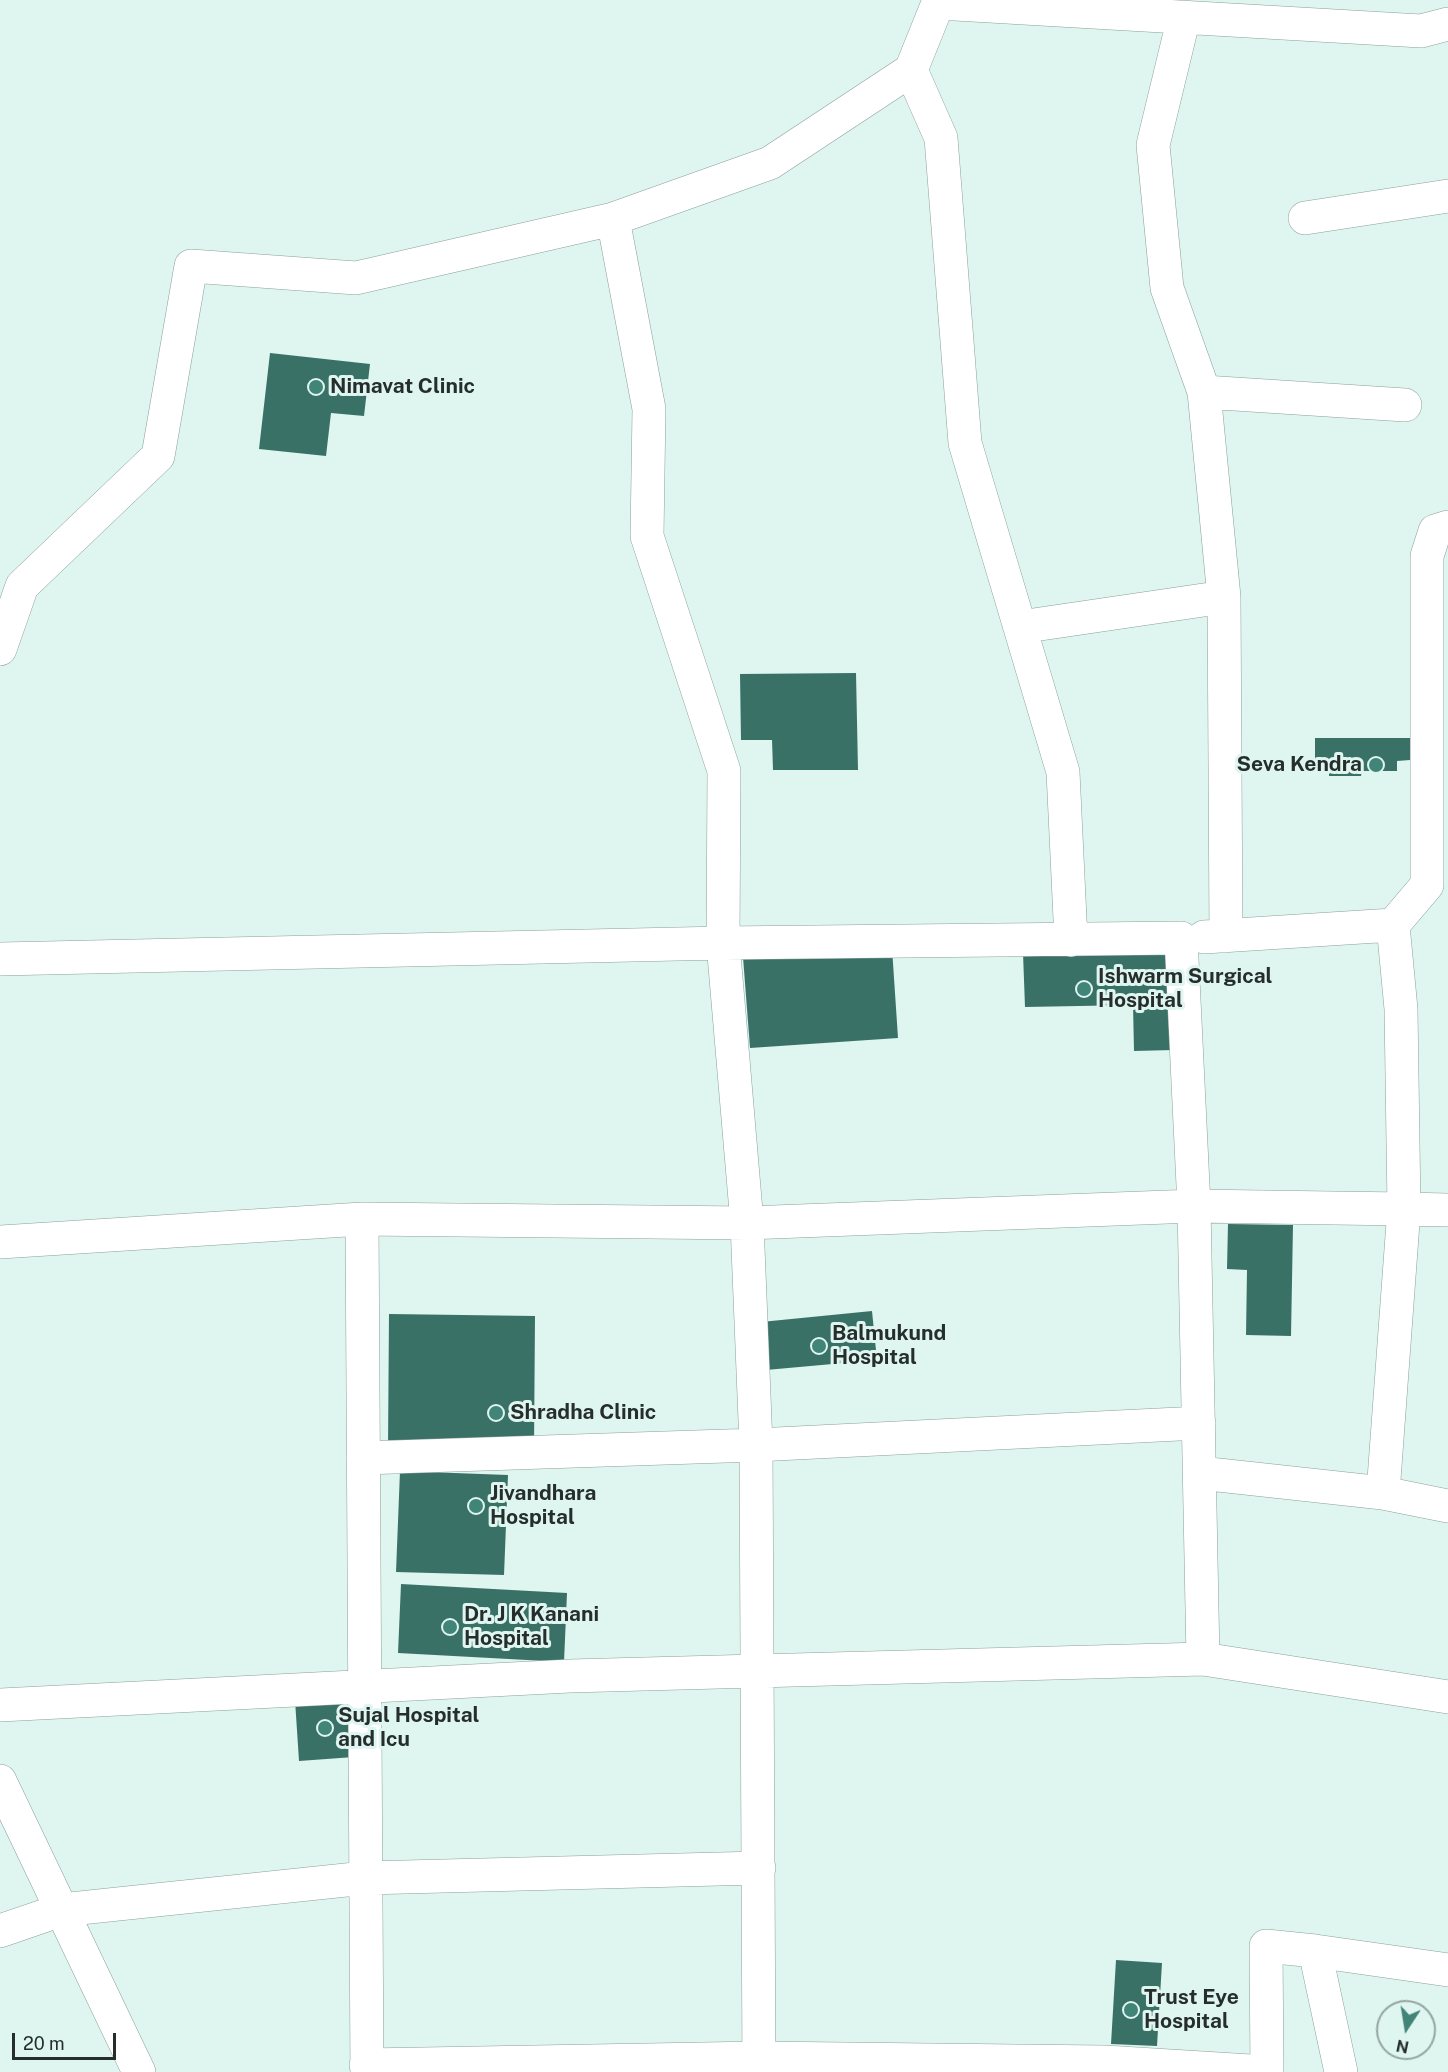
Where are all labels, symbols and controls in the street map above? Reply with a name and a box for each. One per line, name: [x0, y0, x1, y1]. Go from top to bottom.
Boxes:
place label: Nimavat Clinic: [330, 374, 475, 400]
marker: Nimavat Clinic: [307, 378, 325, 396]
place label: Seva Kendra: [1237, 752, 1362, 778]
marker: Seva Kendra: [1367, 756, 1385, 774]
place label: Ishwarm Surgical Hospital: [1098, 964, 1272, 1014]
marker: Ishwarm Surgical Hospital: [1075, 980, 1093, 998]
place label: Balmukund Hospital: [832, 1321, 946, 1371]
marker: Balmukund Hospital: [810, 1337, 828, 1355]
place label: Shradha Clinic: [510, 1400, 656, 1426]
marker: Shradha Clinic: [487, 1404, 505, 1422]
place label: Jivandhara Hospital: [490, 1481, 596, 1531]
marker: Jivandhara Hospital: [467, 1497, 485, 1515]
place label: Dr. J K Kanani Hospital: [464, 1602, 599, 1652]
marker: Dr. J K Kanani Hospital: [441, 1618, 459, 1636]
place label: Sujal Hospital and Icu: [338, 1703, 480, 1753]
marker: Sujal Hospital and Icu: [316, 1719, 334, 1737]
place label: Trust Eye Hospital: [1144, 1985, 1239, 2035]
north arrow: [1376, 2000, 1436, 2060]
marker: Trust Eye Hospital: [1122, 2001, 1140, 2019]
scale bar: [15, 2021, 118, 2059]
text: 20 m: [23, 2033, 65, 2054]
text: N: [1394, 2036, 1411, 2057]

